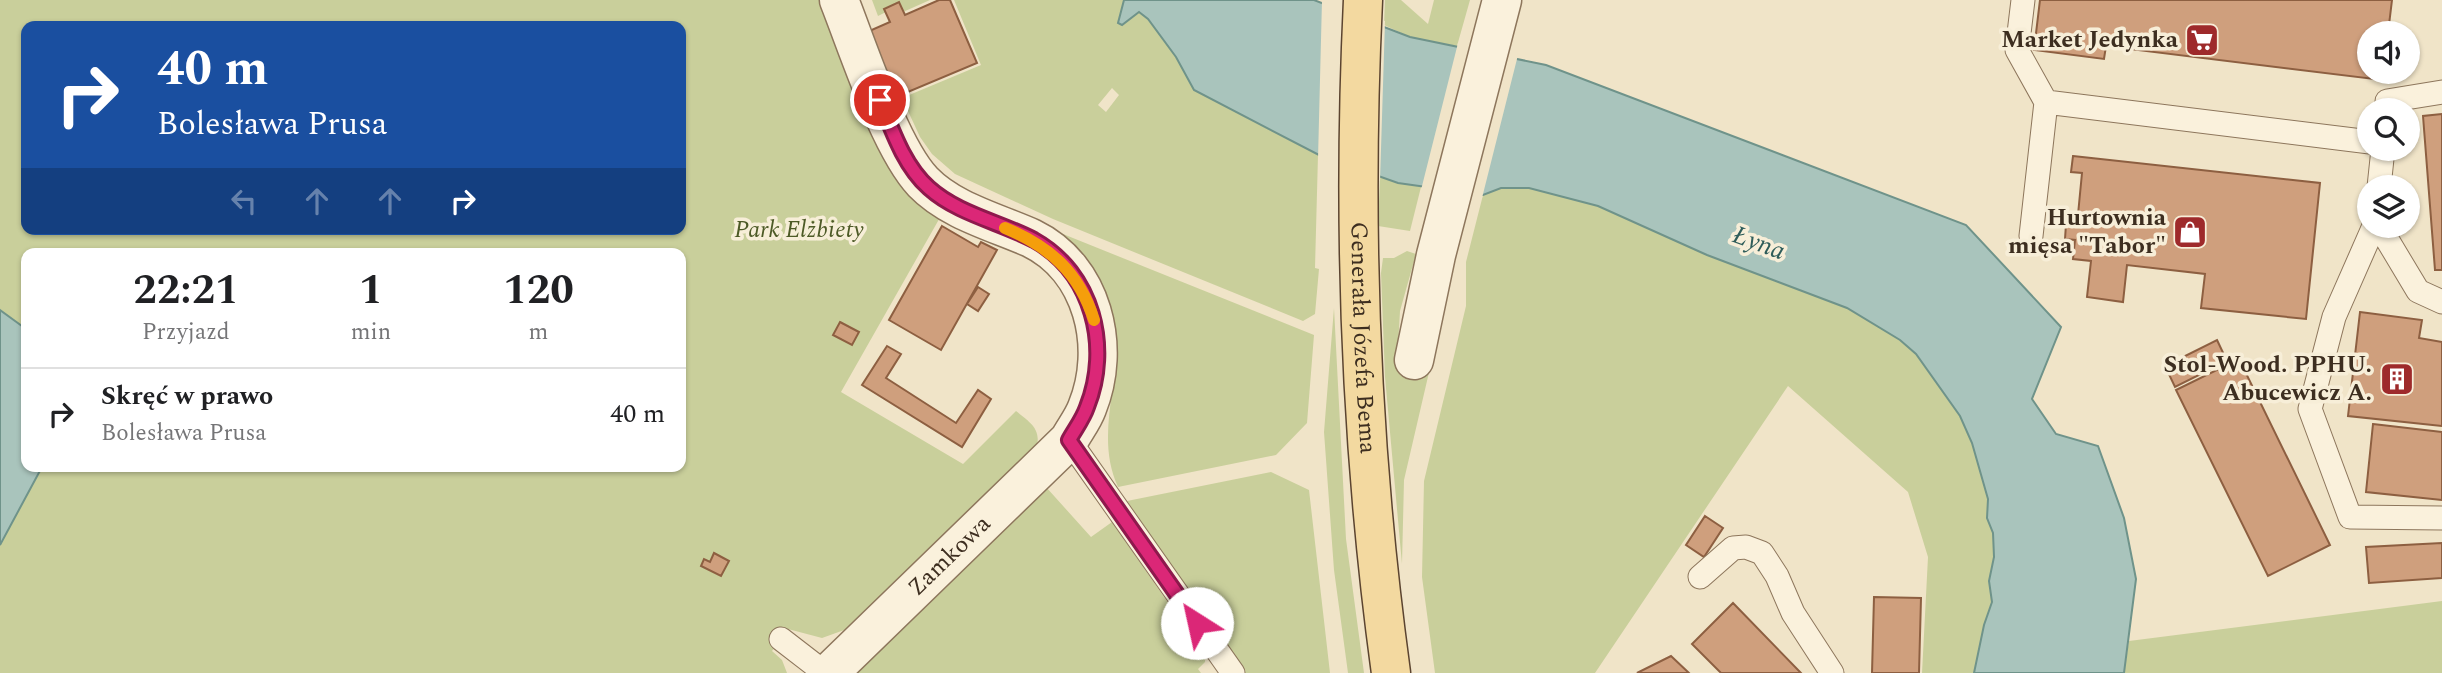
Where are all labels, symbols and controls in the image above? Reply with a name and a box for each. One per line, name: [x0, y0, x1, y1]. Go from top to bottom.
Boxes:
supermarket icon: Market Jedynka: [2183, 21, 2221, 59]
map controls: [2357, 21, 2420, 238]
button: sound: [2357, 21, 2420, 84]
place label: Market Jedynka: [2001, 22, 2179, 58]
text: 40 m: [157, 32, 268, 107]
icon: right: [42, 49, 133, 140]
pin: [850, 70, 910, 130]
icon: arrive: [861, 81, 899, 119]
button: search: [2357, 98, 2420, 161]
text: Bolesława Prusa: [157, 100, 387, 149]
button: layers: [2357, 175, 2420, 238]
icon: left: [225, 182, 263, 220]
icon: ahead: [298, 182, 336, 220]
icon: ahead: [371, 182, 409, 220]
icon: right: [444, 182, 482, 220]
place label: Hurtownia mięsa "Tabor": [2008, 200, 2167, 264]
park label: Park Elżbiety: [734, 212, 864, 248]
shop icon: Hurtownia mięsa "Tabor": [2171, 213, 2209, 251]
water label: Łyna: [1727, 215, 1791, 271]
street label: Generała Józefa Bema: [1340, 222, 1386, 455]
text: 22:21: [133, 259, 239, 322]
text: 1: [359, 259, 383, 322]
text: 120: [503, 259, 574, 322]
text: Przyjazd: [142, 315, 230, 350]
text: min: [351, 315, 391, 350]
text: m: [529, 315, 548, 350]
place label: Stol-Wood. PPHU. Abucewicz A.: [2164, 347, 2372, 411]
building icon: Stol-Wood. PPHU. Abucewicz A.: [2378, 360, 2416, 398]
text: Skręć w prawo: [101, 376, 273, 416]
text: 40 m: [610, 394, 665, 434]
icon: right: [42, 395, 80, 433]
text: Bolesława Prusa: [101, 416, 267, 451]
street label: Zamkowa: [900, 507, 999, 605]
position arrow: [1160, 586, 1234, 660]

